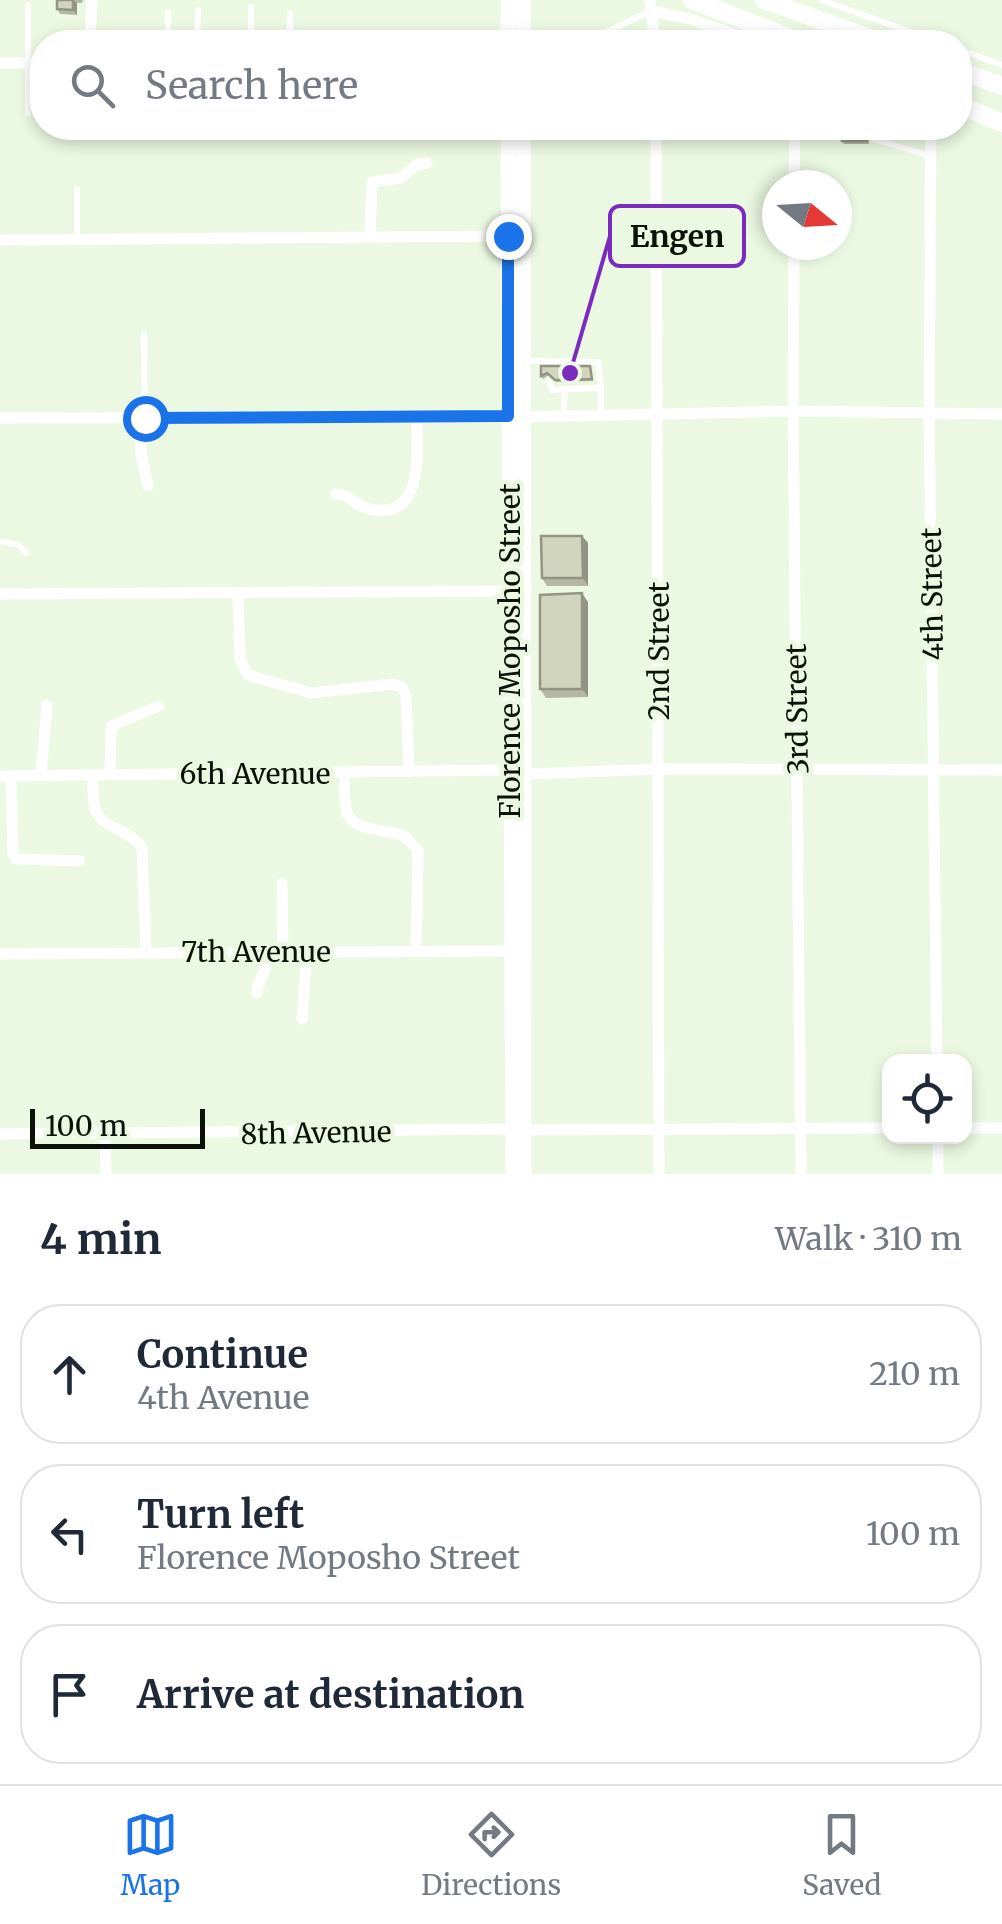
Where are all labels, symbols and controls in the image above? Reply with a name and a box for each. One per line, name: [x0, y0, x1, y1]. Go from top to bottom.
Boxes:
search box: [30, 30, 972, 140]
icon: search: [65, 58, 120, 113]
text: Search here: [145, 62, 358, 109]
north arrow: [762, 170, 852, 260]
callout: Engen: [610, 206, 744, 266]
route end: [486, 214, 532, 260]
text: Engen: [630, 217, 724, 255]
route start: [123, 396, 169, 442]
street label: Florence Moposho Street: [492, 483, 528, 819]
street label: 4th Street: [913, 527, 951, 661]
street label: 2nd Street: [641, 582, 677, 720]
street label: 3rd Street: [778, 643, 816, 775]
street label: 6th Avenue: [180, 756, 330, 792]
street label: 7th Avenue: [181, 934, 331, 970]
map controls: [882, 1054, 972, 1144]
button: locate: [882, 1054, 972, 1144]
scale bar: [30, 1104, 205, 1148]
text: 100 m: [45, 1108, 127, 1144]
street label: 8th Avenue: [240, 1114, 392, 1152]
text: 4 min: [40, 1213, 162, 1265]
text: Walk · 310 m: [775, 1219, 962, 1259]
text: Continue: [137, 1331, 308, 1378]
icon: ahead: [42, 1347, 97, 1402]
text: 210 m: [869, 1354, 960, 1394]
text: 4th Avenue: [137, 1378, 310, 1418]
text: Turn left: [137, 1491, 304, 1538]
icon: left: [42, 1507, 97, 1562]
text: 100 m: [866, 1514, 960, 1554]
text: Florence Moposho Street: [137, 1538, 520, 1578]
icon: arrive: [42, 1667, 97, 1722]
text: Arrive at destination: [137, 1671, 524, 1718]
tab: Map: [120, 1807, 180, 1903]
tab: Directions: [421, 1807, 561, 1903]
tab: Saved: [802, 1807, 881, 1903]

